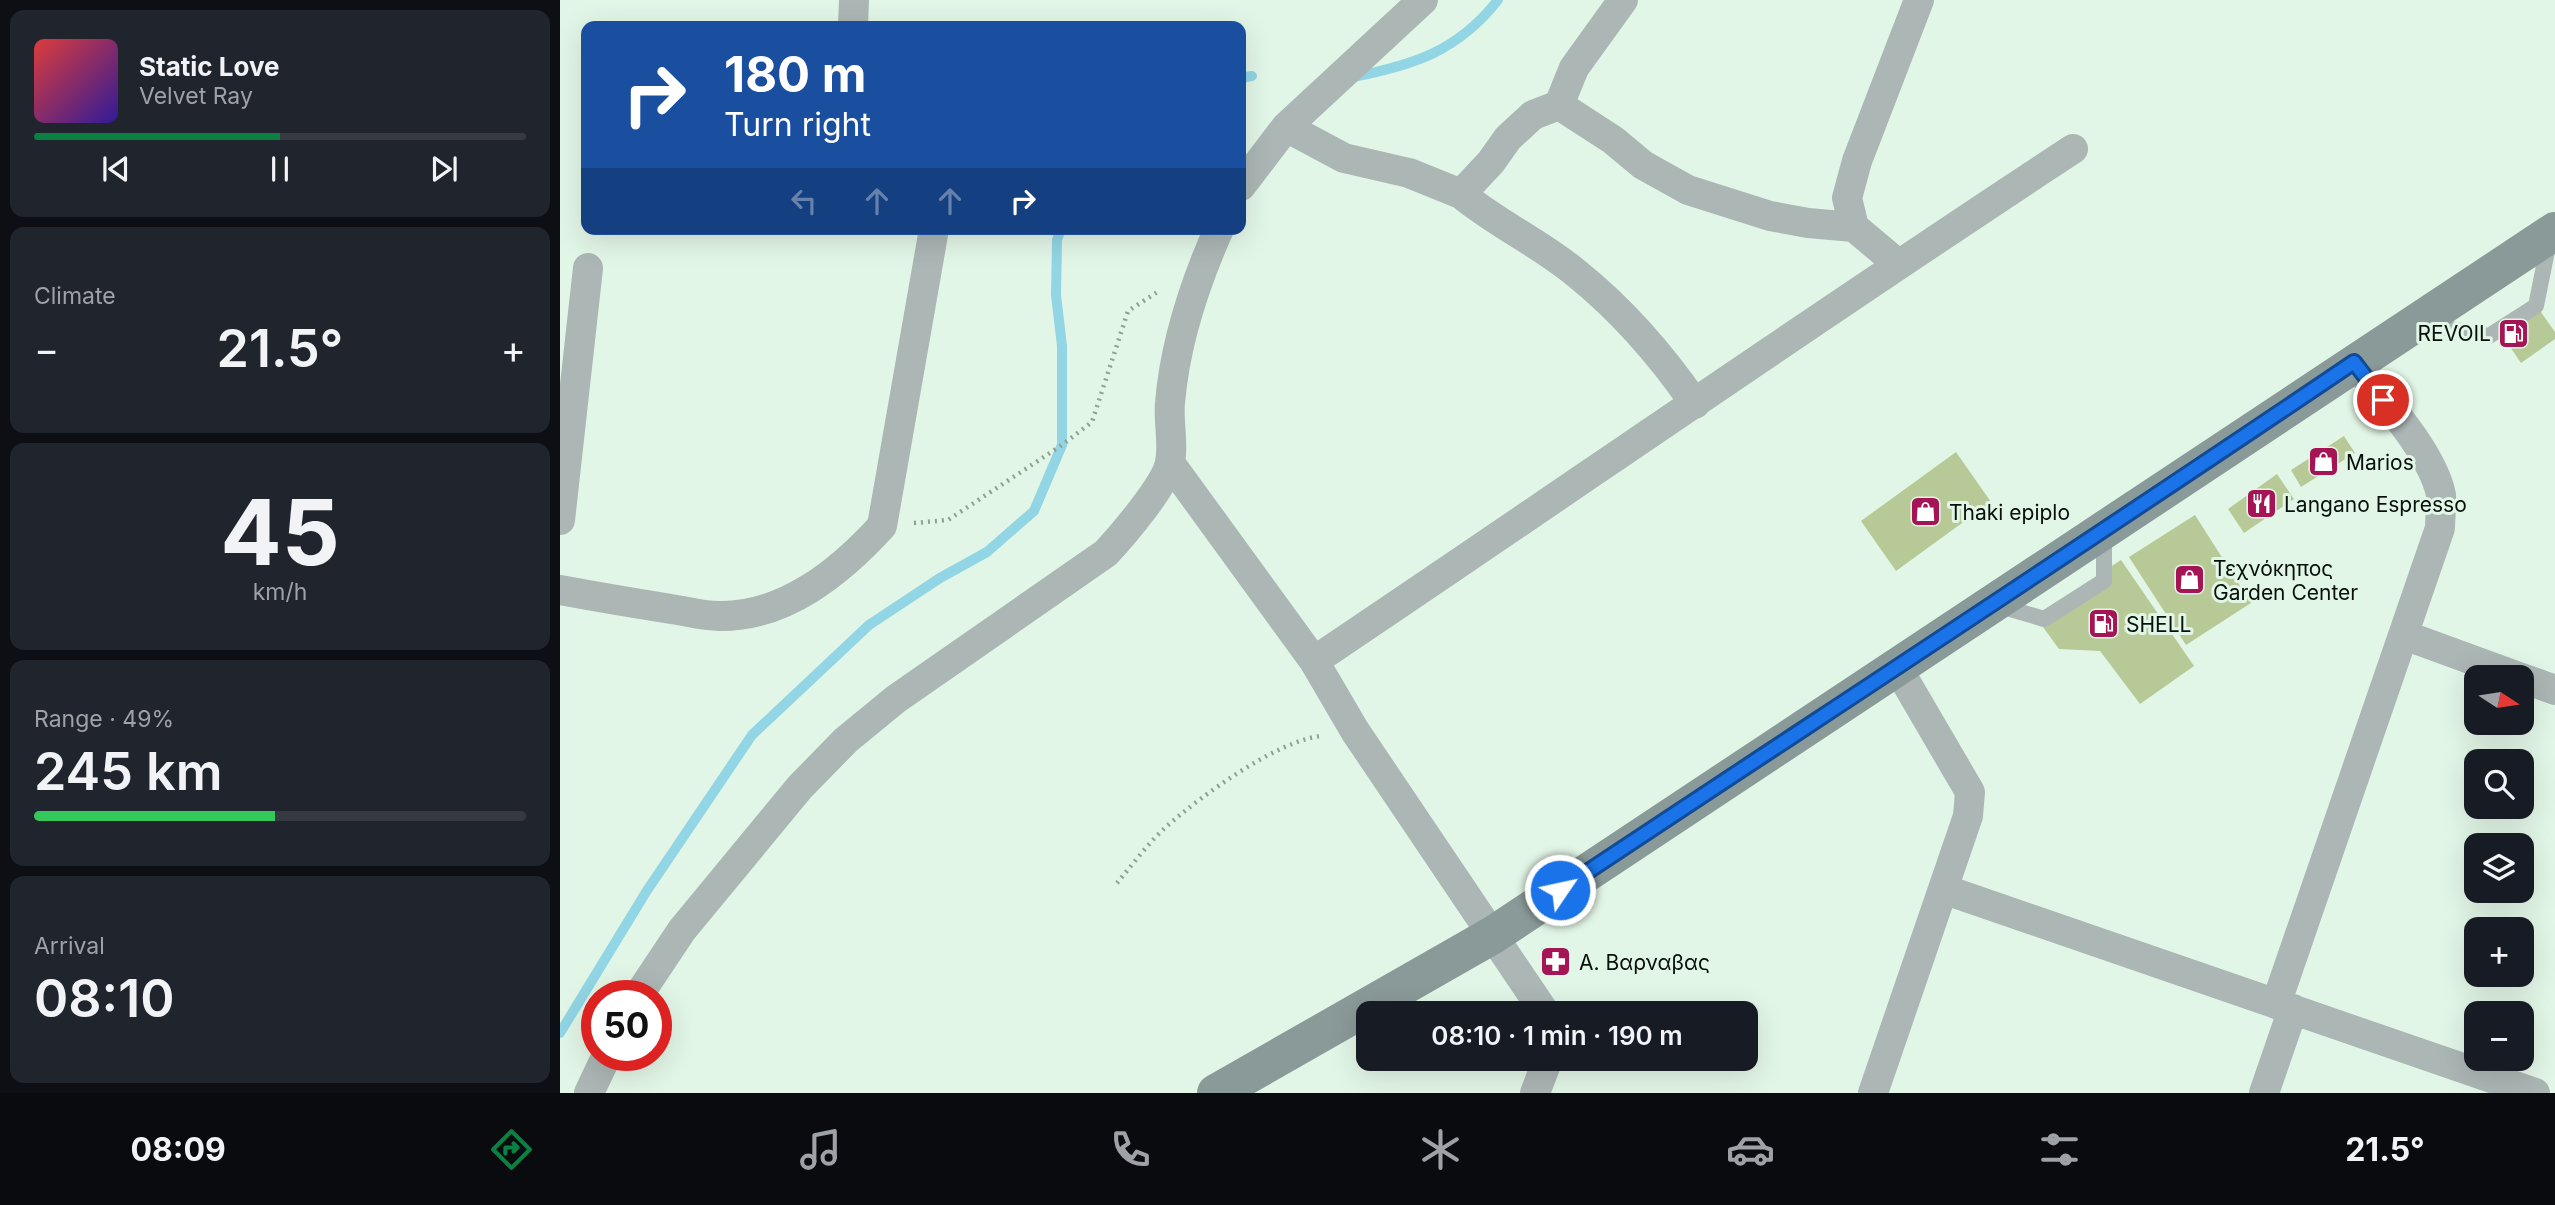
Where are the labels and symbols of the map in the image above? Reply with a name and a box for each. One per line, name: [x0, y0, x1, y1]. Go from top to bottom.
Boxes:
fuel station icon: REVOIL: [2497, 316, 2531, 350]
place label: REVOIL: [2418, 321, 2491, 346]
pin: [2353, 370, 2413, 430]
shop icon: Marios: [2306, 445, 2340, 479]
place label: Marios: [2346, 450, 2414, 475]
restaurant icon: Langano Espresso: [2244, 487, 2278, 521]
place label: Langano Espresso: [2284, 492, 2467, 517]
shop icon: Thaki epiplo: [1909, 495, 1943, 529]
place label: Thaki epiplo: [1949, 500, 2070, 525]
place label: Τεχνόκηπος Garden Center: [2213, 556, 2358, 605]
shop icon: Τεχνόκηπος Garden Center: [2173, 563, 2207, 597]
fuel station icon: SHELL: [2086, 607, 2120, 641]
place label: SHELL: [2126, 612, 2191, 637]
north arrow: [2464, 665, 2534, 735]
position arrow: [1523, 853, 1597, 927]
pharmacy icon: Α. Βαρναβας: [1539, 945, 1573, 979]
place label: Α. Βαρναβας: [1579, 950, 1710, 975]
speed limit sign: 50: [581, 980, 672, 1071]

